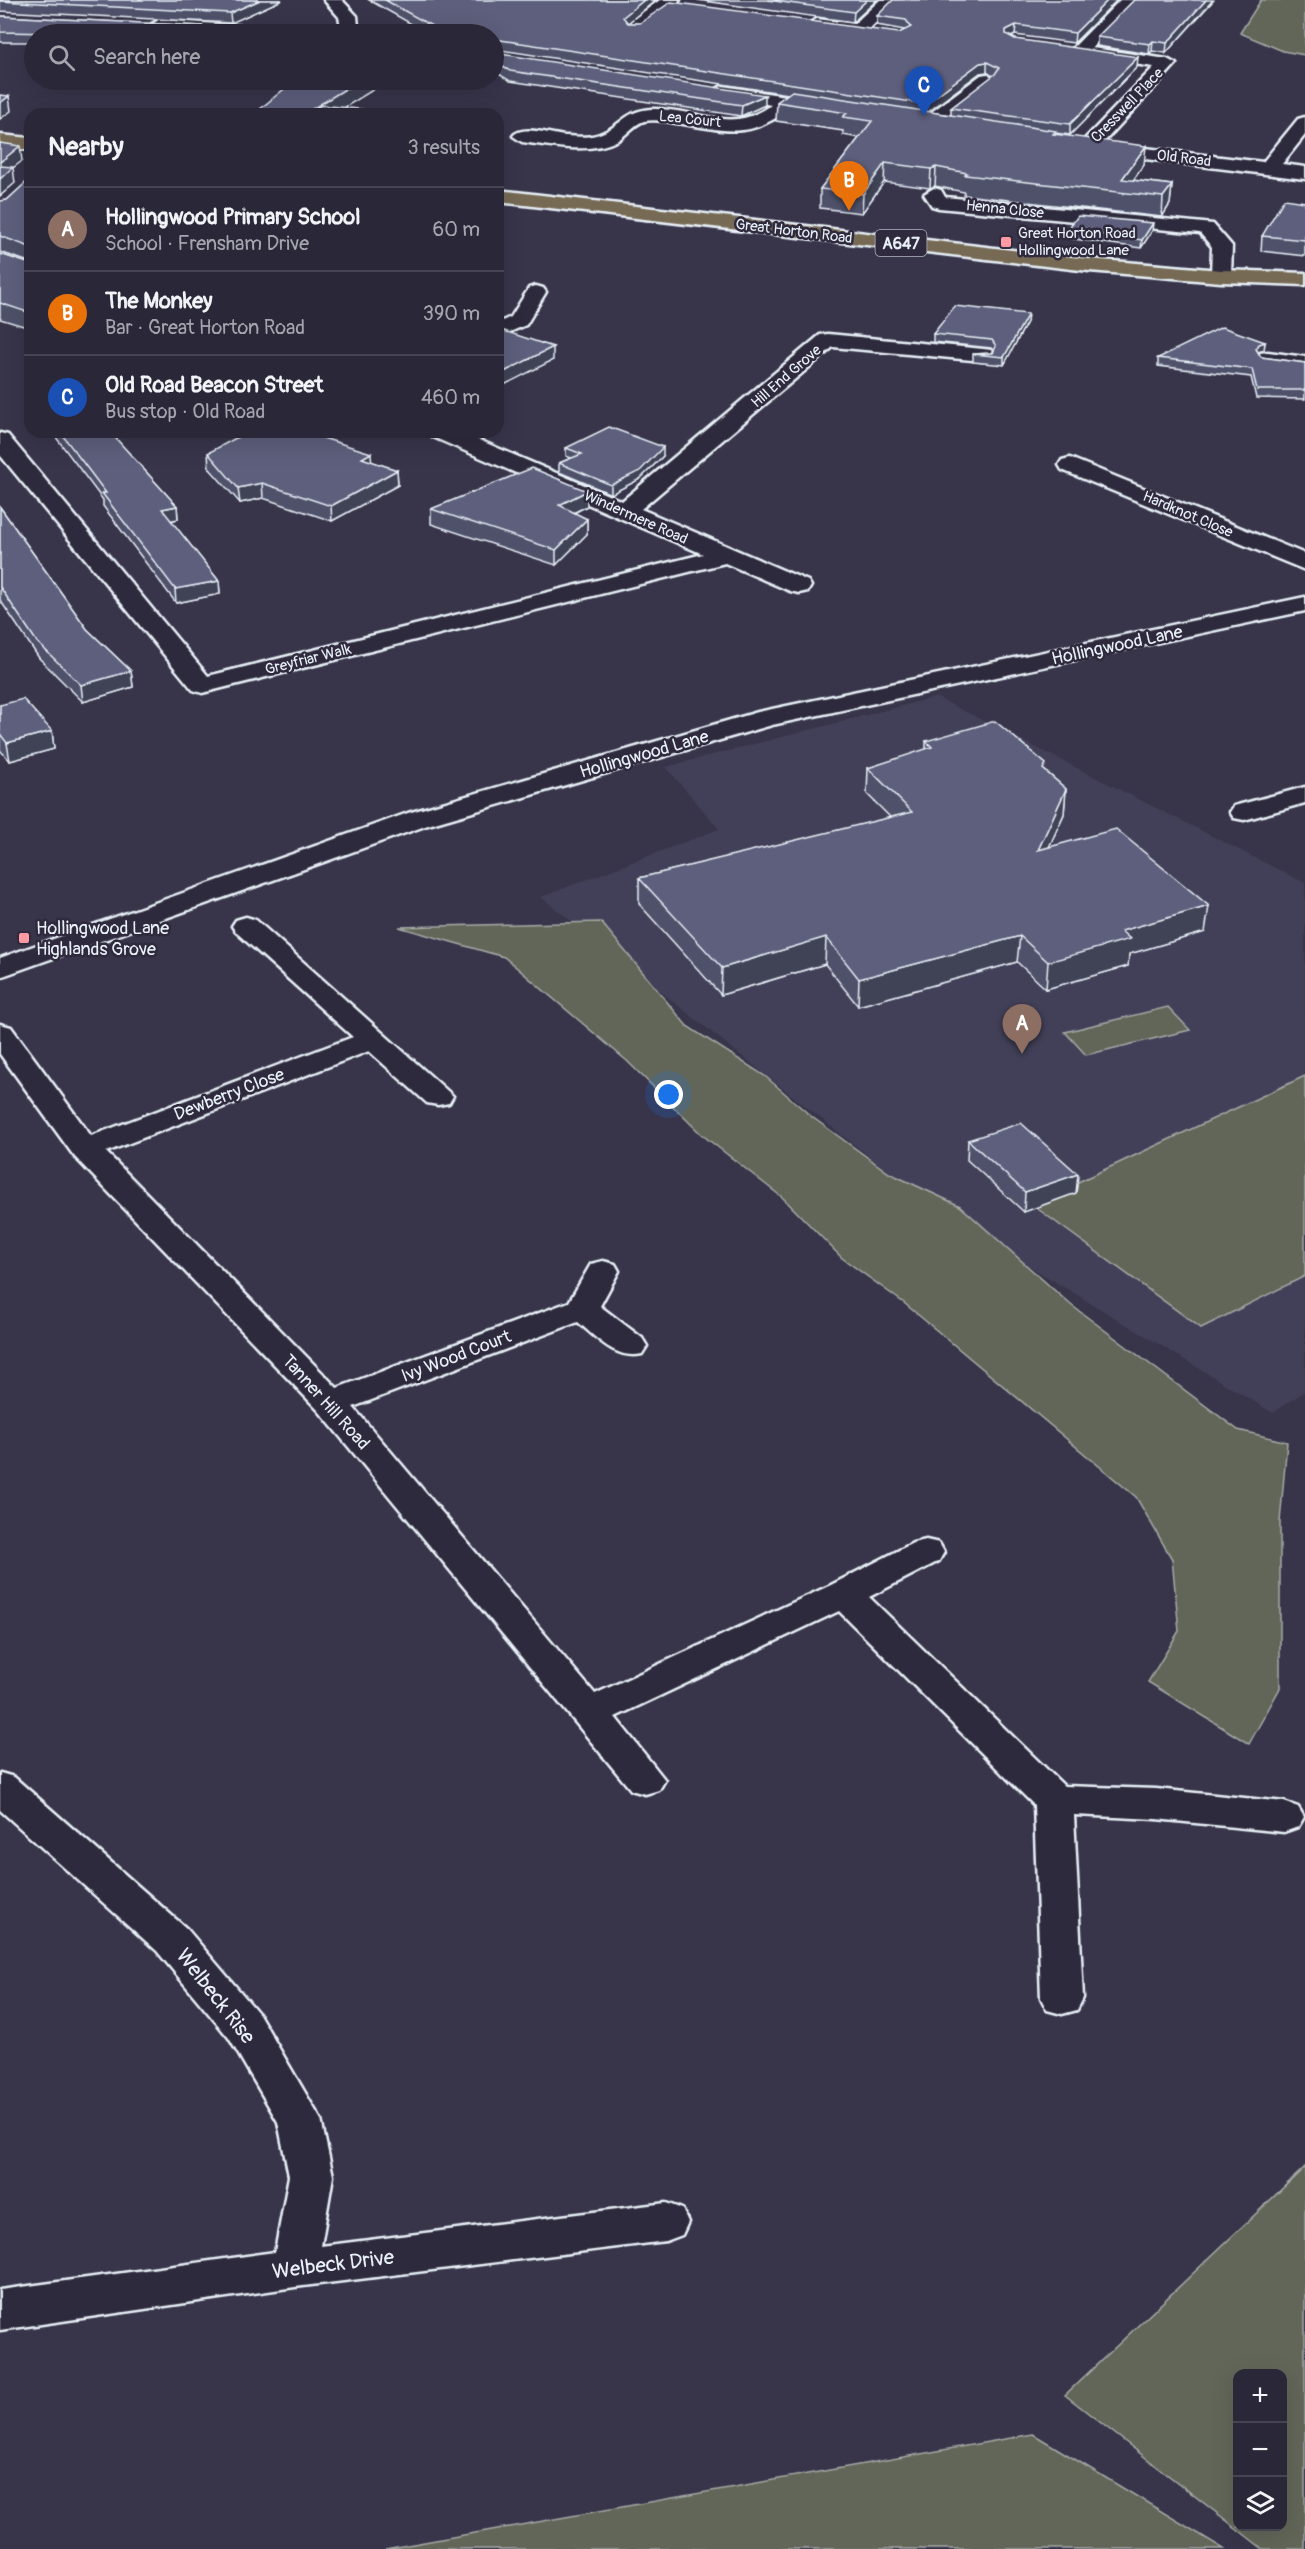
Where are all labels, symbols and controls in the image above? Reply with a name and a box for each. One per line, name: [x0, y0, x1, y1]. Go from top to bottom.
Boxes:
search box: [24, 24, 504, 90]
icon: search: [45, 41, 78, 74]
text: Search here: [93, 43, 200, 71]
street label: Cresswell Place: [1087, 63, 1168, 147]
pin: C: [904, 66, 944, 116]
street label: Lea Court: [658, 107, 723, 132]
text: Nearby: [48, 131, 124, 163]
text: 3 results: [408, 135, 480, 160]
street label: Old Road: [1156, 146, 1212, 171]
pin: B: [830, 162, 868, 211]
street label: Henna Close: [965, 196, 1045, 223]
text: Hollingwood Primary School: [105, 203, 360, 231]
street label: Great Horton Road: [734, 215, 854, 248]
text: A: [61, 217, 74, 242]
text: 60 m: [433, 217, 480, 242]
place label: Great Horton Road Hollingwood Lane: [1018, 224, 1136, 260]
road number: A647: [876, 230, 926, 256]
text: School · Frensham Drive: [105, 231, 309, 256]
marker: Great Horton Road Hollingwood Lane: [999, 235, 1013, 249]
text: The Monkey: [105, 287, 212, 315]
text: B: [62, 301, 73, 326]
text: 390 m: [423, 301, 480, 326]
text: Bar · Great Horton Road: [105, 315, 305, 340]
street label: Hill End Grove: [747, 340, 826, 412]
text: Old Road Beacon Street: [105, 371, 323, 399]
text: C: [61, 385, 74, 410]
text: 460 m: [421, 385, 480, 410]
text: Bus stop · Old Road: [105, 399, 265, 424]
street label: Windermere Road: [581, 486, 691, 549]
street label: Hardknot Close: [1140, 487, 1236, 542]
street label: Hollingwood Lane: [1050, 620, 1185, 671]
street label: Greyfriar Walk: [263, 639, 354, 679]
street label: Hollingwood Lane: [577, 725, 711, 784]
place label: Hollingwood Lane Highlands Grove: [36, 917, 169, 961]
marker: Hollingwood Lane Highlands Grove: [17, 931, 31, 945]
pin: A: [1002, 1004, 1042, 1054]
street label: Dewberry Close: [171, 1063, 288, 1126]
your location: [654, 1080, 683, 1109]
street label: Ivy Wood Court: [398, 1325, 515, 1388]
street label: Tanner Hill Road: [277, 1350, 375, 1455]
street label: Welbeck Rise: [170, 1943, 262, 2050]
street label: Welbeck Drive: [270, 2244, 396, 2285]
map controls: [1233, 2369, 1287, 2531]
button: +: [1233, 2369, 1287, 2423]
button: −: [1233, 2423, 1287, 2477]
button: layers: [1233, 2477, 1287, 2531]

